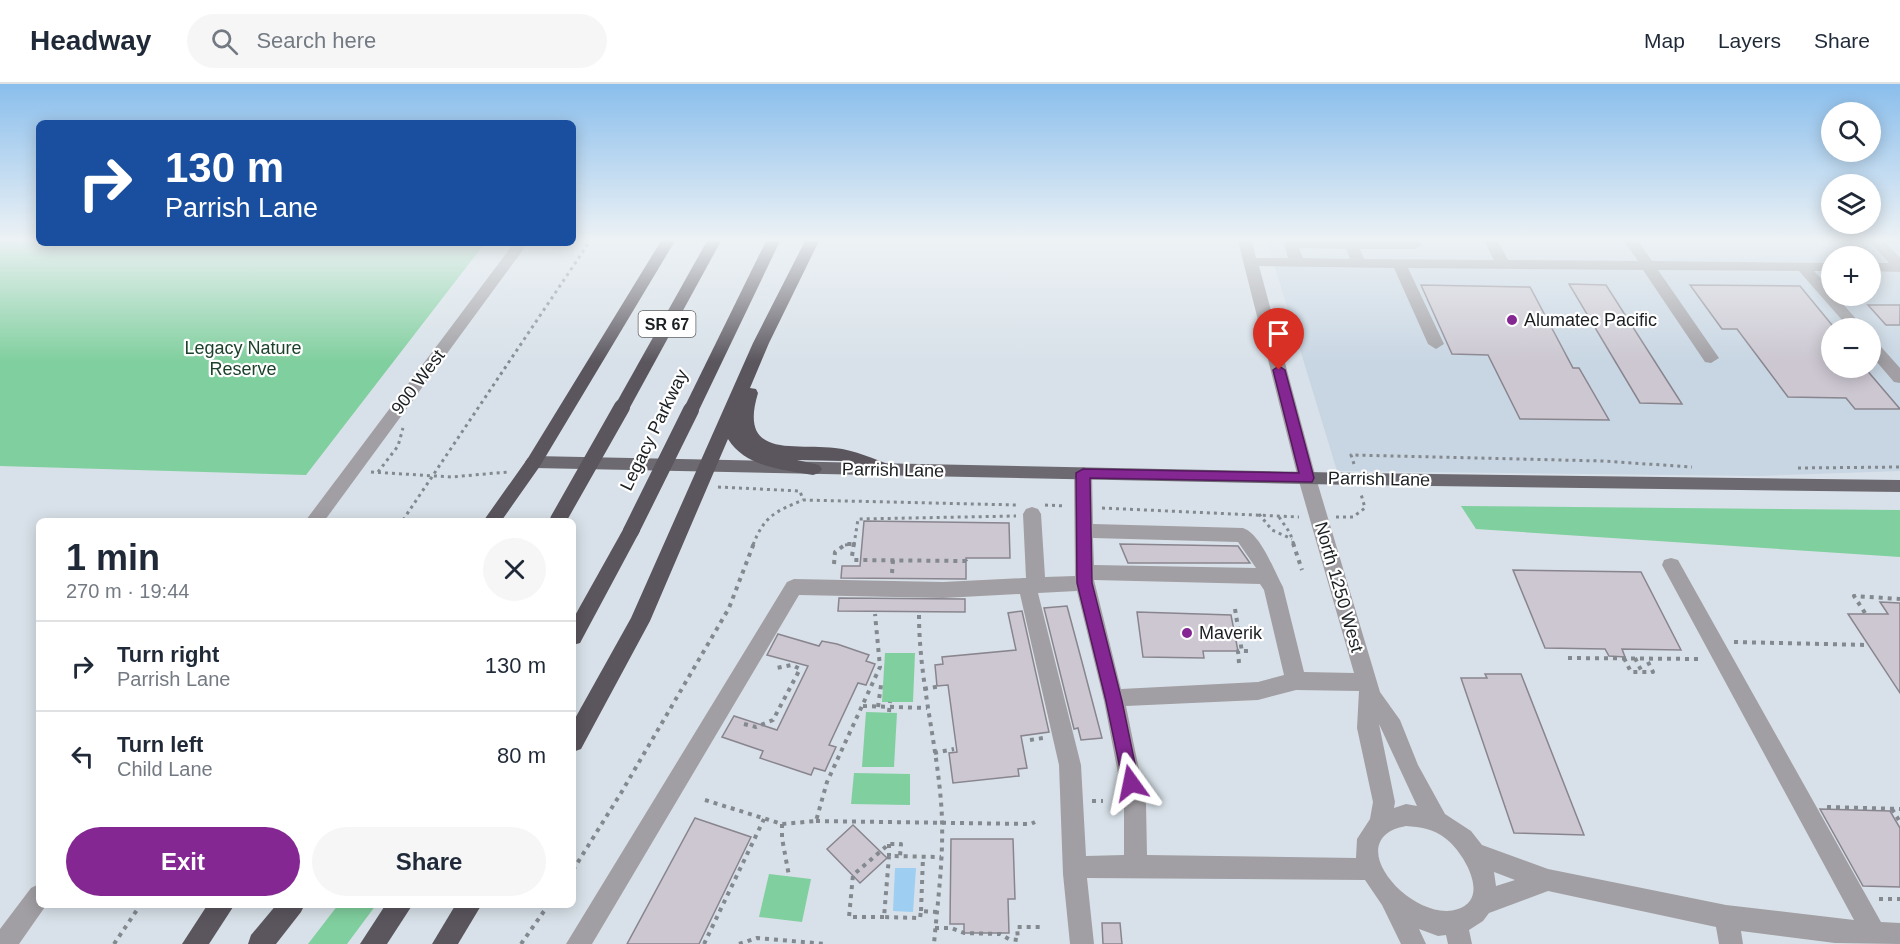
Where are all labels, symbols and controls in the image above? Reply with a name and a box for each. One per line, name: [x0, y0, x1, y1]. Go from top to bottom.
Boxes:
search box: [187, 14, 607, 68]
text: Headway: [30, 25, 151, 56]
icon: search: [208, 25, 241, 58]
text: Search here: [256, 28, 376, 53]
text: Map: [1644, 29, 1685, 52]
text: Layers: [1718, 29, 1781, 52]
text: Share: [1814, 29, 1870, 52]
map controls: [1821, 102, 1881, 378]
button: search: [1821, 102, 1881, 162]
icon: right: [66, 144, 144, 222]
text: 130 m: [165, 144, 284, 191]
button: layers: [1821, 174, 1881, 234]
text: Parrish Lane: [165, 193, 318, 223]
button: +: [1821, 246, 1881, 306]
pin: [1253, 308, 1304, 370]
place label: Alumatec Pacific: [1524, 310, 1657, 330]
road number: SR 67: [638, 311, 696, 337]
marker: Alumatec Pacific: [1505, 313, 1519, 327]
icon: arrive: [1262, 317, 1295, 350]
button: −: [1821, 318, 1881, 378]
park label: Legacy Nature Reserve: [184, 338, 302, 379]
street label: 900 West: [387, 346, 449, 418]
street label: Legacy Parkway: [616, 366, 692, 494]
street label: Parrish Lane: [842, 459, 944, 481]
street label: Parrish Lane: [1328, 468, 1430, 490]
street label: North 1250 West: [1311, 519, 1367, 655]
text: 1 min: [66, 537, 160, 578]
button: close: [483, 538, 546, 601]
text: 270 m · 19:44: [66, 580, 189, 602]
place label: Maverik: [1199, 623, 1263, 643]
marker: Maverik: [1180, 626, 1194, 640]
text: Turn right: [117, 642, 219, 667]
icon: right: [66, 650, 99, 683]
text: 130 m: [485, 653, 546, 678]
text: Parrish Lane: [117, 668, 230, 690]
text: Turn left: [117, 732, 203, 757]
icon: left: [66, 740, 99, 773]
text: 80 m: [497, 743, 546, 768]
position arrow: [1099, 751, 1163, 815]
text: Child Lane: [117, 758, 213, 780]
button: Exit: [66, 827, 300, 896]
button: Share: [312, 827, 546, 896]

